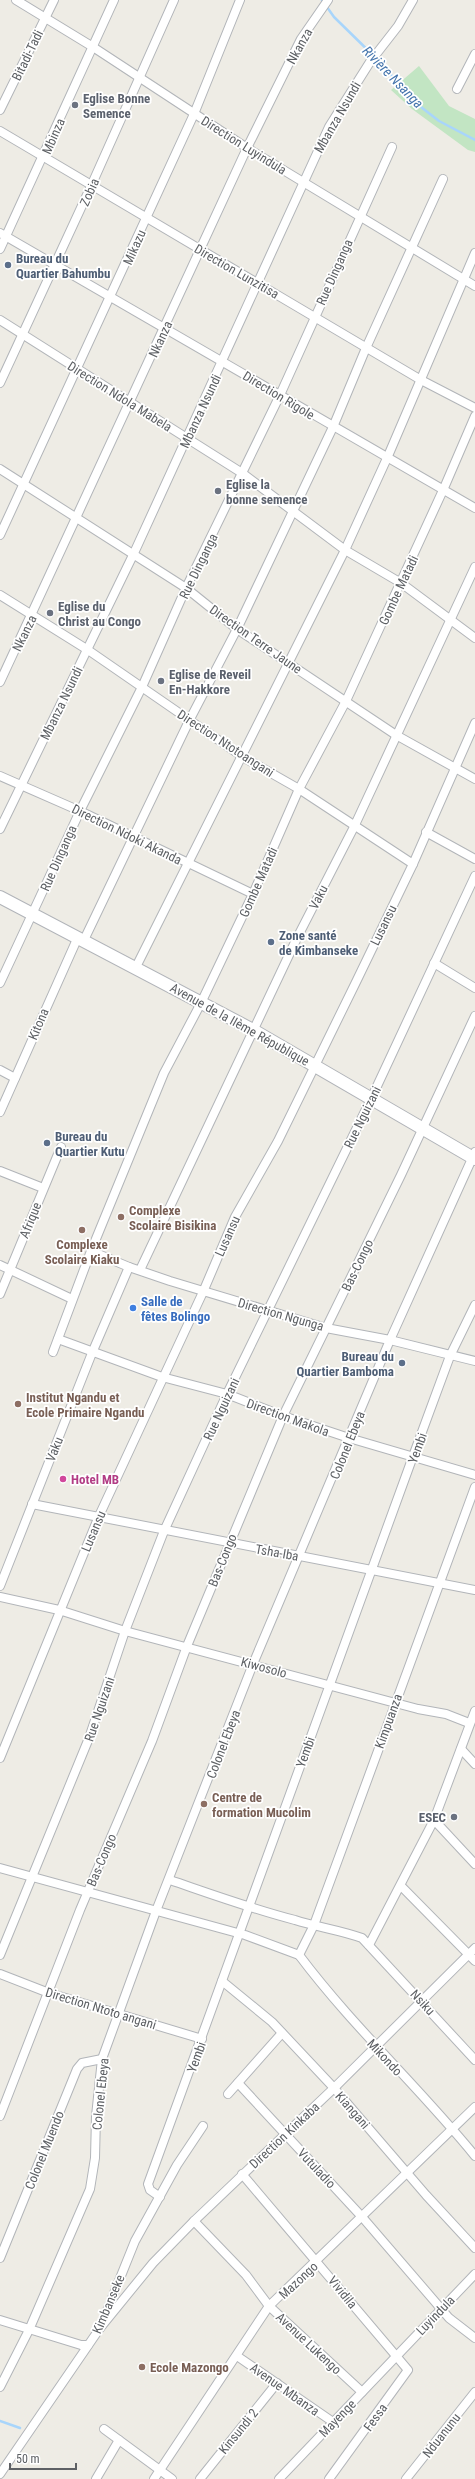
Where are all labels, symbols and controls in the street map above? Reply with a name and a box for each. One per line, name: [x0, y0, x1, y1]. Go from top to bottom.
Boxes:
street label: Nkanza: [284, 26, 315, 67]
street label: Bitadi-Tadi: [9, 27, 46, 83]
water label: Rivière Nsanga: [359, 43, 427, 111]
street label: Mbanza Nsundi: [311, 79, 364, 155]
place label: Eglise Bonne Semence: [83, 91, 150, 121]
marker: Eglise Bonne Semence: [70, 100, 80, 110]
street label: Direction Luyindula: [198, 113, 289, 178]
street label: Mbinza: [39, 116, 68, 156]
street label: Zobia: [77, 176, 102, 208]
street label: Mikazu: [120, 227, 149, 267]
street label: Rue Dinganga: [313, 237, 356, 307]
street label: Direction Lunzitisa: [192, 241, 282, 302]
place label: Bureau du Quartier Bahumbu: [16, 251, 110, 281]
marker: Bureau du Quartier Bahumbu: [3, 260, 13, 270]
street label: Nkanza: [146, 319, 175, 360]
street label: Direction Ndola Mabela: [65, 358, 175, 435]
street label: Direction Rigole: [240, 368, 317, 423]
street label: Mbanza Nsundi: [177, 372, 224, 450]
place label: Eglise la bonne semence: [226, 477, 308, 507]
marker: Eglise la bonne semence: [213, 486, 223, 496]
street label: Rue Dinganga: [176, 531, 221, 601]
street label: Gombe Matadi: [376, 553, 421, 627]
place label: Eglise du Christ au Congo: [58, 599, 142, 629]
street label: Direction Terre Jaune: [207, 602, 305, 677]
marker: Eglise du Christ au Congo: [45, 608, 55, 618]
street label: Nkanza: [9, 613, 40, 654]
street label: Mbanza Nsundi: [37, 664, 86, 742]
place label: Eglise de Reveil En-Hakkore: [169, 667, 251, 697]
marker: Eglise de Reveil En-Hakkore: [156, 676, 166, 686]
street label: Direction Ntotoangani: [175, 707, 277, 780]
street label: Direction Ndoki Akanda: [69, 801, 184, 868]
street label: Rue Dinganga: [37, 823, 80, 893]
street label: Gombe Matadi: [236, 845, 281, 920]
street label: Vaku: [306, 883, 331, 912]
street label: Lusansu: [367, 903, 400, 948]
place label: Zone santé de Kimbanseke: [279, 928, 358, 958]
marker: Zone santé de Kimbanseke: [266, 937, 276, 947]
street label: Avenue de la IIème République: [168, 980, 312, 1069]
street label: Kitona: [25, 1006, 52, 1042]
street label: Rue Nguizani: [341, 1084, 384, 1151]
place label: Bureau du Quartier Kutu: [55, 1129, 125, 1159]
marker: Bureau du Quartier Kutu: [42, 1138, 52, 1148]
street label: Afrique: [16, 1200, 44, 1240]
place label: Complexe Scolaire Bisikina: [129, 1203, 216, 1233]
marker: Complexe Scolaire Bisikina: [116, 1212, 126, 1222]
street label: Lusansu: [212, 1214, 243, 1259]
marker: Complexe Scolaire Kiaku: [77, 1225, 87, 1235]
place label: Complexe Scolaire Kiaku: [45, 1237, 119, 1267]
street label: Bas-Congo: [339, 1237, 376, 1293]
place label: Salle de fêtes Bolingo: [141, 1294, 211, 1324]
street label: Direction Ngunga: [236, 1295, 326, 1334]
marker: Salle de fêtes Bolingo: [128, 1303, 138, 1313]
place label: Bureau du Quartier Bamboma: [297, 1349, 394, 1379]
marker: Bureau du Quartier Bamboma: [397, 1358, 407, 1368]
street label: Rue Nguizani: [200, 1376, 242, 1443]
place label: Institut Ngandu et Ecole Primaire Ngandu: [26, 1390, 144, 1420]
street label: Direction Makola: [245, 1396, 331, 1439]
marker: Institut Ngandu et Ecole Primaire Ngandu: [13, 1399, 23, 1409]
street label: Colonel Ebeya: [327, 1409, 368, 1481]
street label: Yembi: [405, 1431, 430, 1466]
street label: Vaku: [43, 1435, 66, 1464]
place label: Hotel MB: [71, 1472, 119, 1487]
marker: Hotel MB: [58, 1474, 68, 1484]
street label: Lusansu: [78, 1509, 109, 1554]
street label: Bas-Congo: [205, 1532, 240, 1589]
street label: Tsha-Iba: [254, 1541, 300, 1564]
street label: Kiwosolo: [239, 1654, 289, 1681]
street label: Rue Nguizani: [81, 1675, 118, 1743]
street label: Kimpuanza: [372, 1692, 405, 1751]
street label: Colonel Ebeya: [204, 1708, 243, 1781]
street label: Yembi: [293, 1735, 318, 1770]
place label: Centre de formation Mucolim: [212, 1790, 311, 1820]
marker: Centre de formation Mucolim: [199, 1799, 209, 1809]
place label: ESEC: [419, 1810, 447, 1825]
marker: ESEC: [449, 1812, 459, 1822]
street label: Bas-Congo: [84, 1832, 119, 1889]
street label: Direction Ntoto angani: [44, 1985, 158, 2032]
street label: Nsiku: [407, 1987, 438, 2018]
street label: Mikondo: [364, 2036, 405, 2079]
street label: Yembi: [184, 2040, 209, 2075]
street label: Colonel Ebeya: [89, 2057, 112, 2131]
street label: Kiangani: [332, 2089, 373, 2132]
street label: Direction Kinkaba: [246, 2099, 322, 2172]
street label: Colonel Muendo: [22, 2109, 67, 2192]
street label: Vutuladio: [295, 2145, 339, 2191]
street label: Mazongo: [276, 2259, 321, 2302]
street label: Kimbanseke: [89, 2272, 128, 2336]
street label: Vividila: [325, 2273, 360, 2312]
street label: Luyindula: [413, 2293, 458, 2338]
street label: Avenue Lukengo: [273, 2309, 344, 2377]
place label: Ecole Mazongo: [150, 2360, 229, 2375]
street label: Avenue Mbanza: [247, 2360, 322, 2419]
marker: Ecole Mazongo: [137, 2362, 147, 2372]
street label: Mayenge: [316, 2397, 359, 2440]
street label: Fessa: [360, 2401, 390, 2434]
street label: Kinsundi 2: [216, 2406, 261, 2457]
street label: Nduanunu: [419, 2410, 463, 2460]
scale bar: [10, 2445, 76, 2471]
text: 50 m: [16, 2452, 40, 2466]

